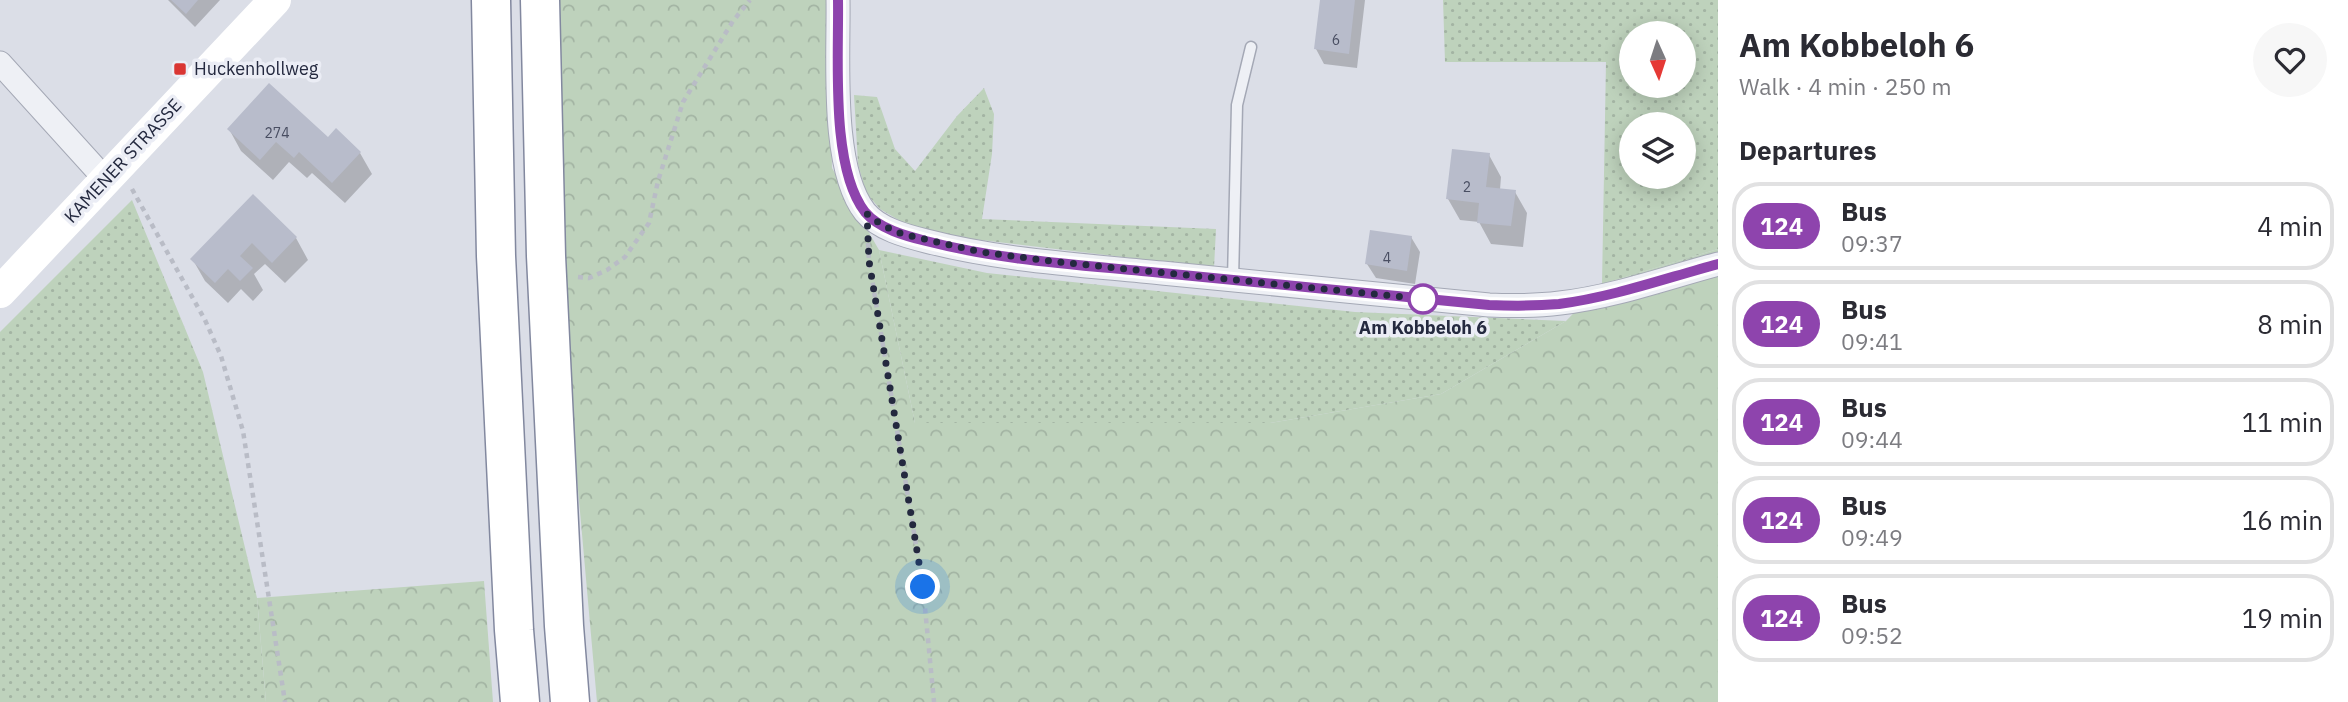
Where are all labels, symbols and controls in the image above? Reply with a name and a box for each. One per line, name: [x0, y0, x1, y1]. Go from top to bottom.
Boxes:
north arrow: [1619, 21, 1696, 98]
map controls: [1619, 21, 1696, 189]
text: Am Kobbeloh 6: [1739, 23, 1974, 66]
button: heart: [2253, 23, 2327, 97]
house number: 6: [1332, 31, 1340, 49]
place label: Huckenhollweg: [194, 57, 319, 80]
marker: Huckenhollweg: [172, 61, 188, 77]
text: Walk · 4 min · 250 m: [1739, 71, 1952, 101]
street label: KAMENER STRASSE: [59, 94, 186, 228]
button: layers: [1619, 112, 1696, 189]
house number: 274: [264, 124, 290, 142]
text: Departures: [1739, 133, 1877, 167]
house number: 2: [1463, 178, 1471, 196]
text: Bus: [1841, 194, 1887, 228]
text: 4 min: [2257, 209, 2323, 243]
text: 124: [1760, 210, 1803, 242]
text: 09:37: [1841, 228, 1903, 258]
house number: 4: [1383, 249, 1391, 267]
marker: Am Kobbeloh 6: [1408, 284, 1438, 314]
text: Bus: [1841, 292, 1887, 326]
text: 8 min: [2257, 307, 2323, 341]
text: 124: [1760, 308, 1803, 340]
place label: Am Kobbeloh 6: [1359, 316, 1487, 339]
text: 09:41: [1841, 326, 1903, 356]
text: Bus: [1841, 390, 1887, 424]
text: 11 min: [2242, 405, 2323, 439]
text: 124: [1760, 406, 1803, 438]
text: 09:44: [1841, 424, 1903, 454]
text: Bus: [1841, 488, 1887, 522]
text: 16 min: [2242, 503, 2323, 537]
text: 124: [1760, 504, 1803, 536]
text: 09:49: [1841, 522, 1903, 552]
your location: [905, 569, 940, 604]
text: Bus: [1841, 586, 1887, 620]
text: 19 min: [2242, 601, 2323, 635]
text: 124: [1760, 602, 1803, 634]
text: 09:52: [1841, 620, 1903, 650]

